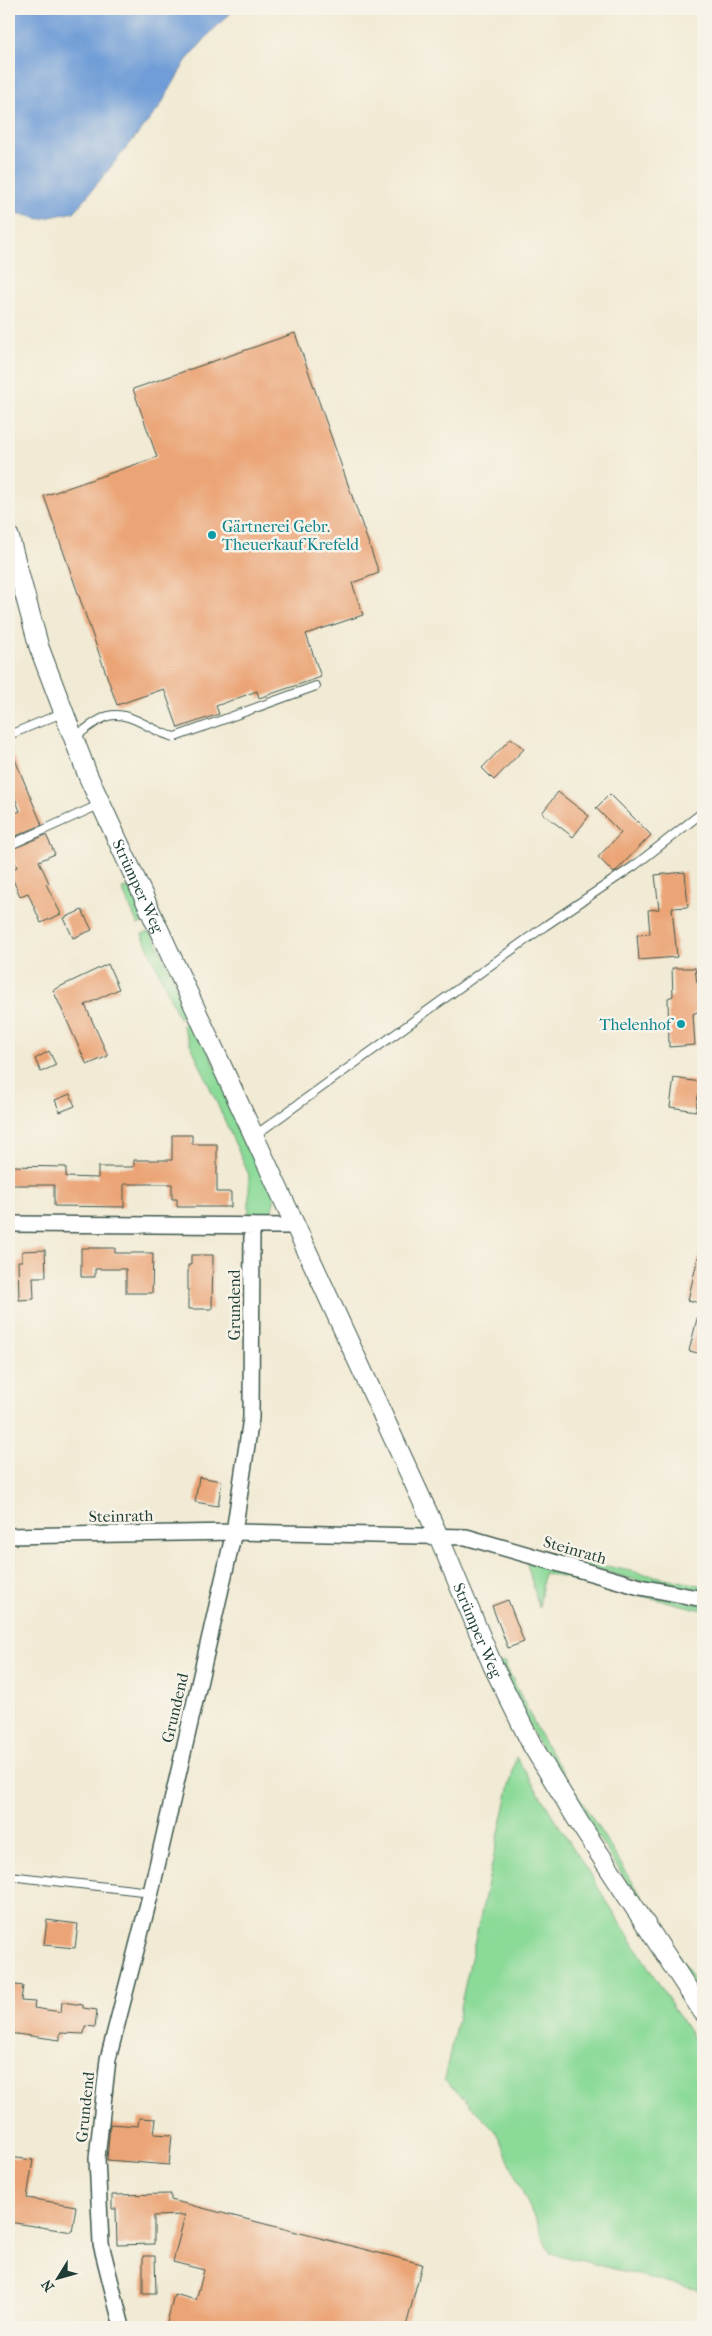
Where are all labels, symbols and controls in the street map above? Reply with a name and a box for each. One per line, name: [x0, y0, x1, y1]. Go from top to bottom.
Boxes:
place label: Gärtnerei Gebr. Theuerkauf Krefeld: [222, 517, 359, 554]
marker: Gärtnerei Gebr. Theuerkauf Krefeld: [206, 529, 218, 541]
street label: Strümper Weg: [109, 836, 169, 936]
place label: Thelenhof: [599, 1015, 675, 1034]
marker: Thelenhof: [675, 1018, 687, 1030]
street label: Grundend: [225, 1269, 244, 1341]
street label: Steinrath: [88, 1506, 154, 1526]
street label: Steinrath: [541, 1532, 609, 1568]
street label: Strümper Weg: [450, 1580, 507, 1681]
street label: Grundend: [158, 1671, 192, 1745]
street label: Grundend: [72, 2070, 98, 2143]
north arrow: [32, 2254, 82, 2304]
text: N: [38, 2276, 58, 2295]

